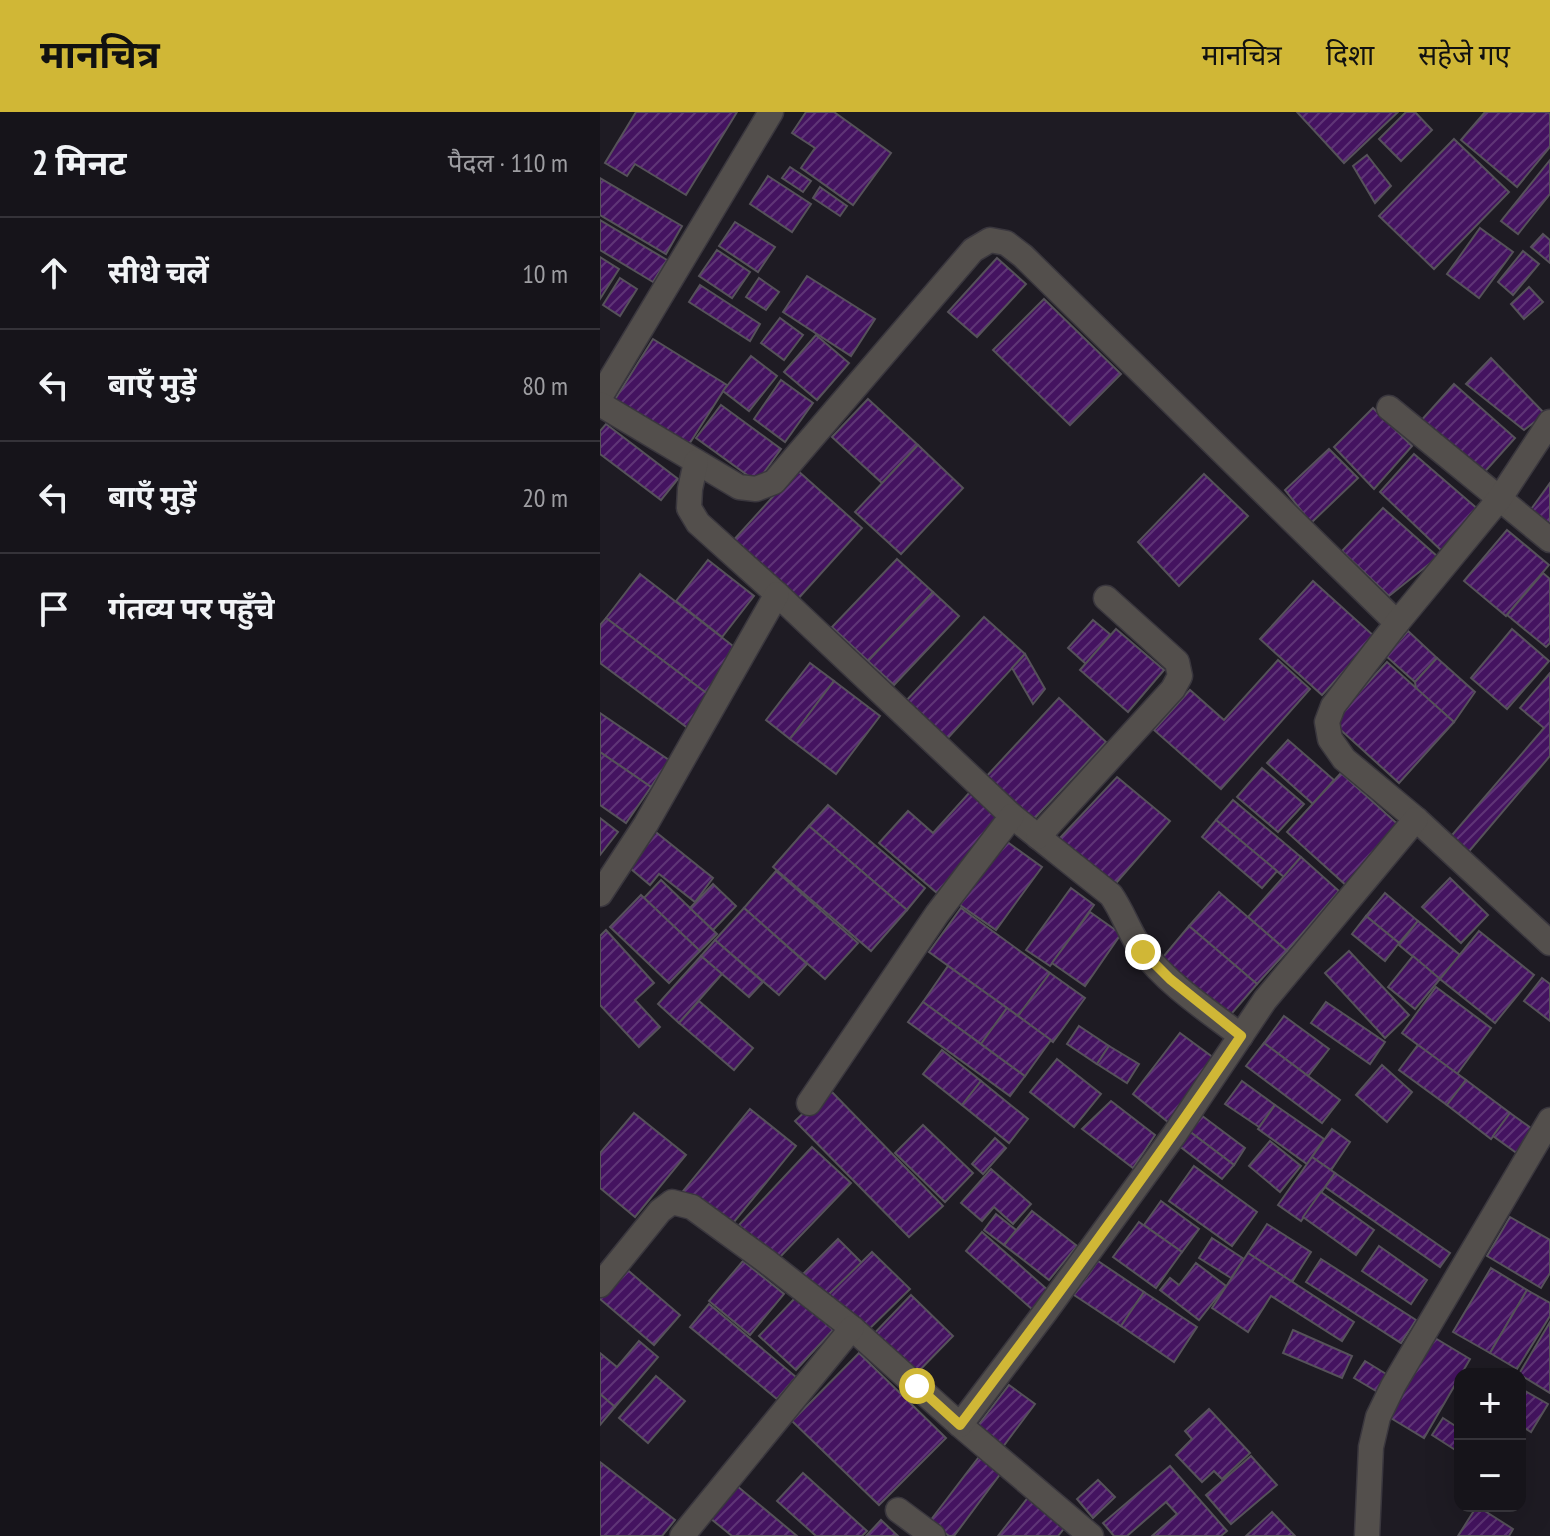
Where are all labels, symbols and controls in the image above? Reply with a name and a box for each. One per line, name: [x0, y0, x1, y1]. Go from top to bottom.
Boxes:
text: मानचित्र: [40, 29, 160, 78]
text: मानचित्र: [1202, 36, 1282, 73]
text: दिशा: [1326, 36, 1374, 73]
text: सहेजे गए: [1418, 36, 1510, 73]
text: 2 मिनट: [32, 140, 127, 184]
text: पैदल · 110 m: [448, 146, 568, 179]
icon: ahead: [32, 251, 76, 295]
text: सीधे चलें: [108, 252, 209, 291]
text: 10 m: [522, 257, 568, 290]
icon: left: [32, 363, 76, 407]
text: बाएँ मुड़ें: [108, 364, 196, 403]
text: 80 m: [522, 369, 568, 402]
icon: left: [32, 475, 76, 519]
text: बाएँ मुड़ें: [108, 476, 196, 515]
text: 20 m: [522, 481, 568, 514]
icon: arrive: [32, 587, 76, 631]
text: गंतव्य पर पहुँचे: [108, 588, 275, 627]
route end: [1125, 934, 1161, 970]
route start: [899, 1368, 935, 1404]
map controls: [1454, 1368, 1526, 1512]
button: +: [1454, 1368, 1526, 1440]
button: −: [1454, 1440, 1526, 1512]

